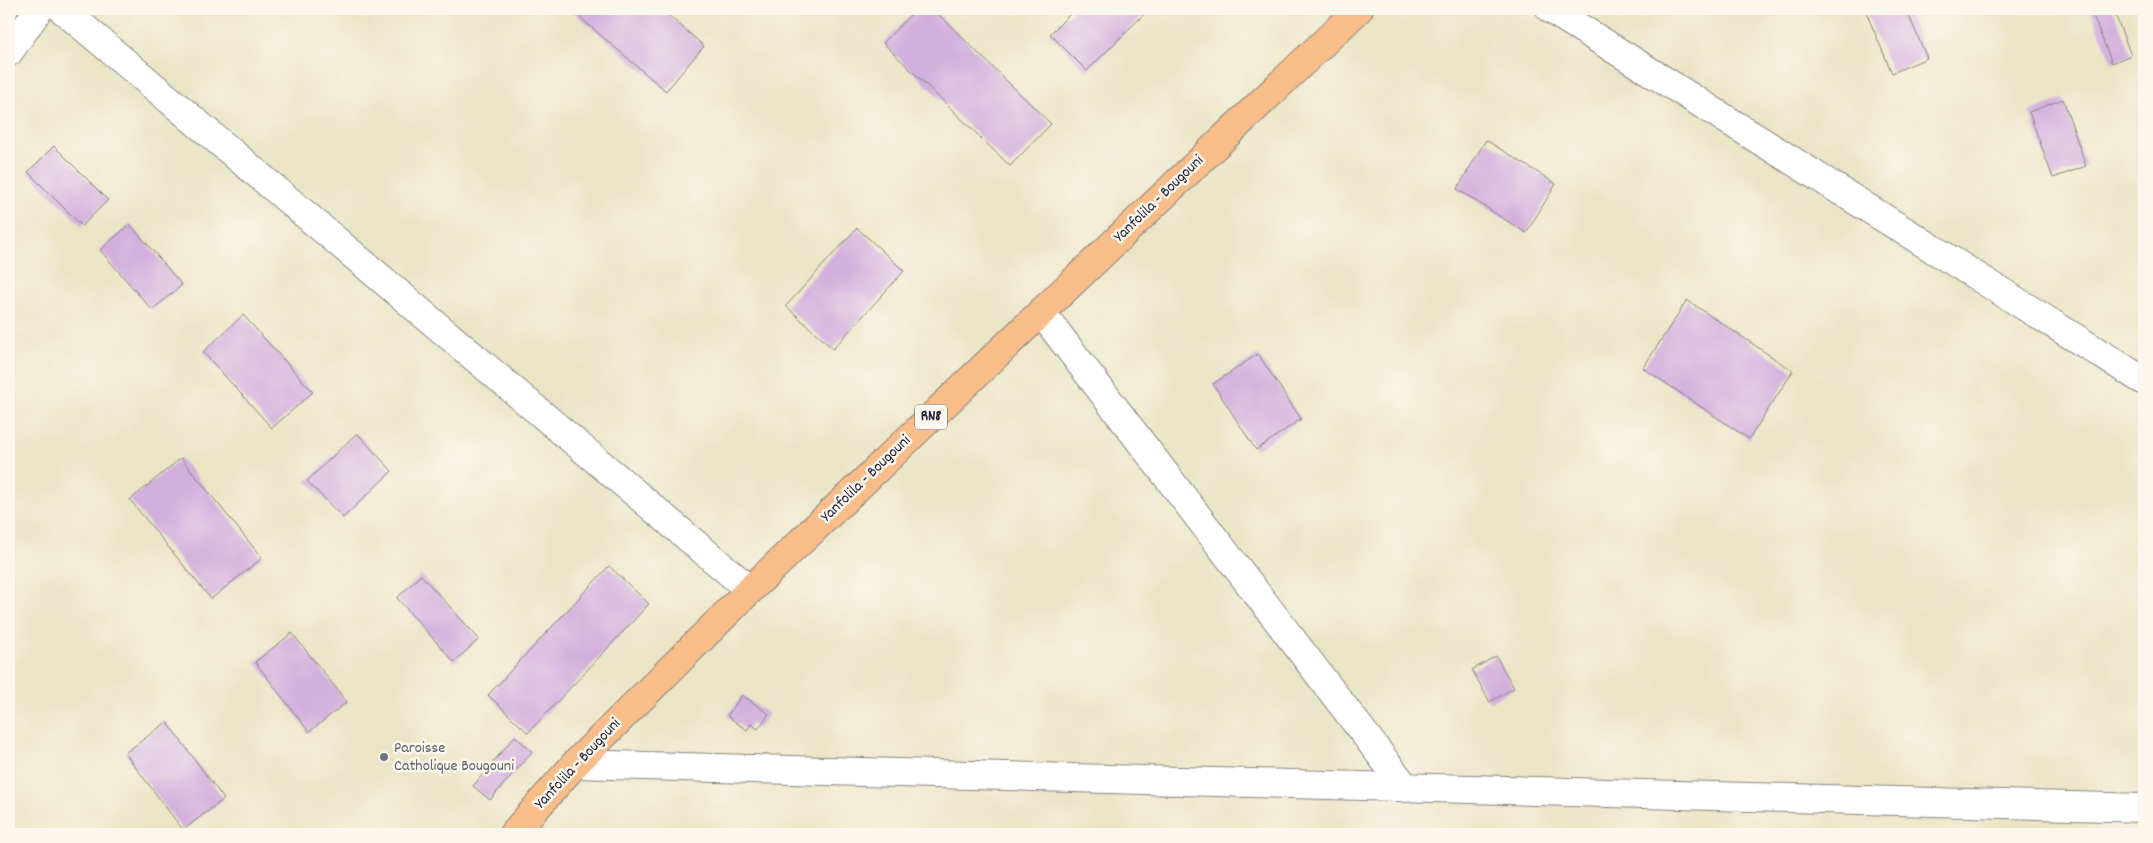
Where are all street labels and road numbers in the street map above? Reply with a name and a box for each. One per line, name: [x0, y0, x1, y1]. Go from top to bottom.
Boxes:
street label: Yanfolila - Bougouni: [1109, 150, 1209, 248]
road number: RN8: [915, 404, 947, 430]
street label: Yanfolila - Bougouni: [816, 430, 916, 528]
street label: Yanfolila - Bougouni: [530, 713, 626, 815]

